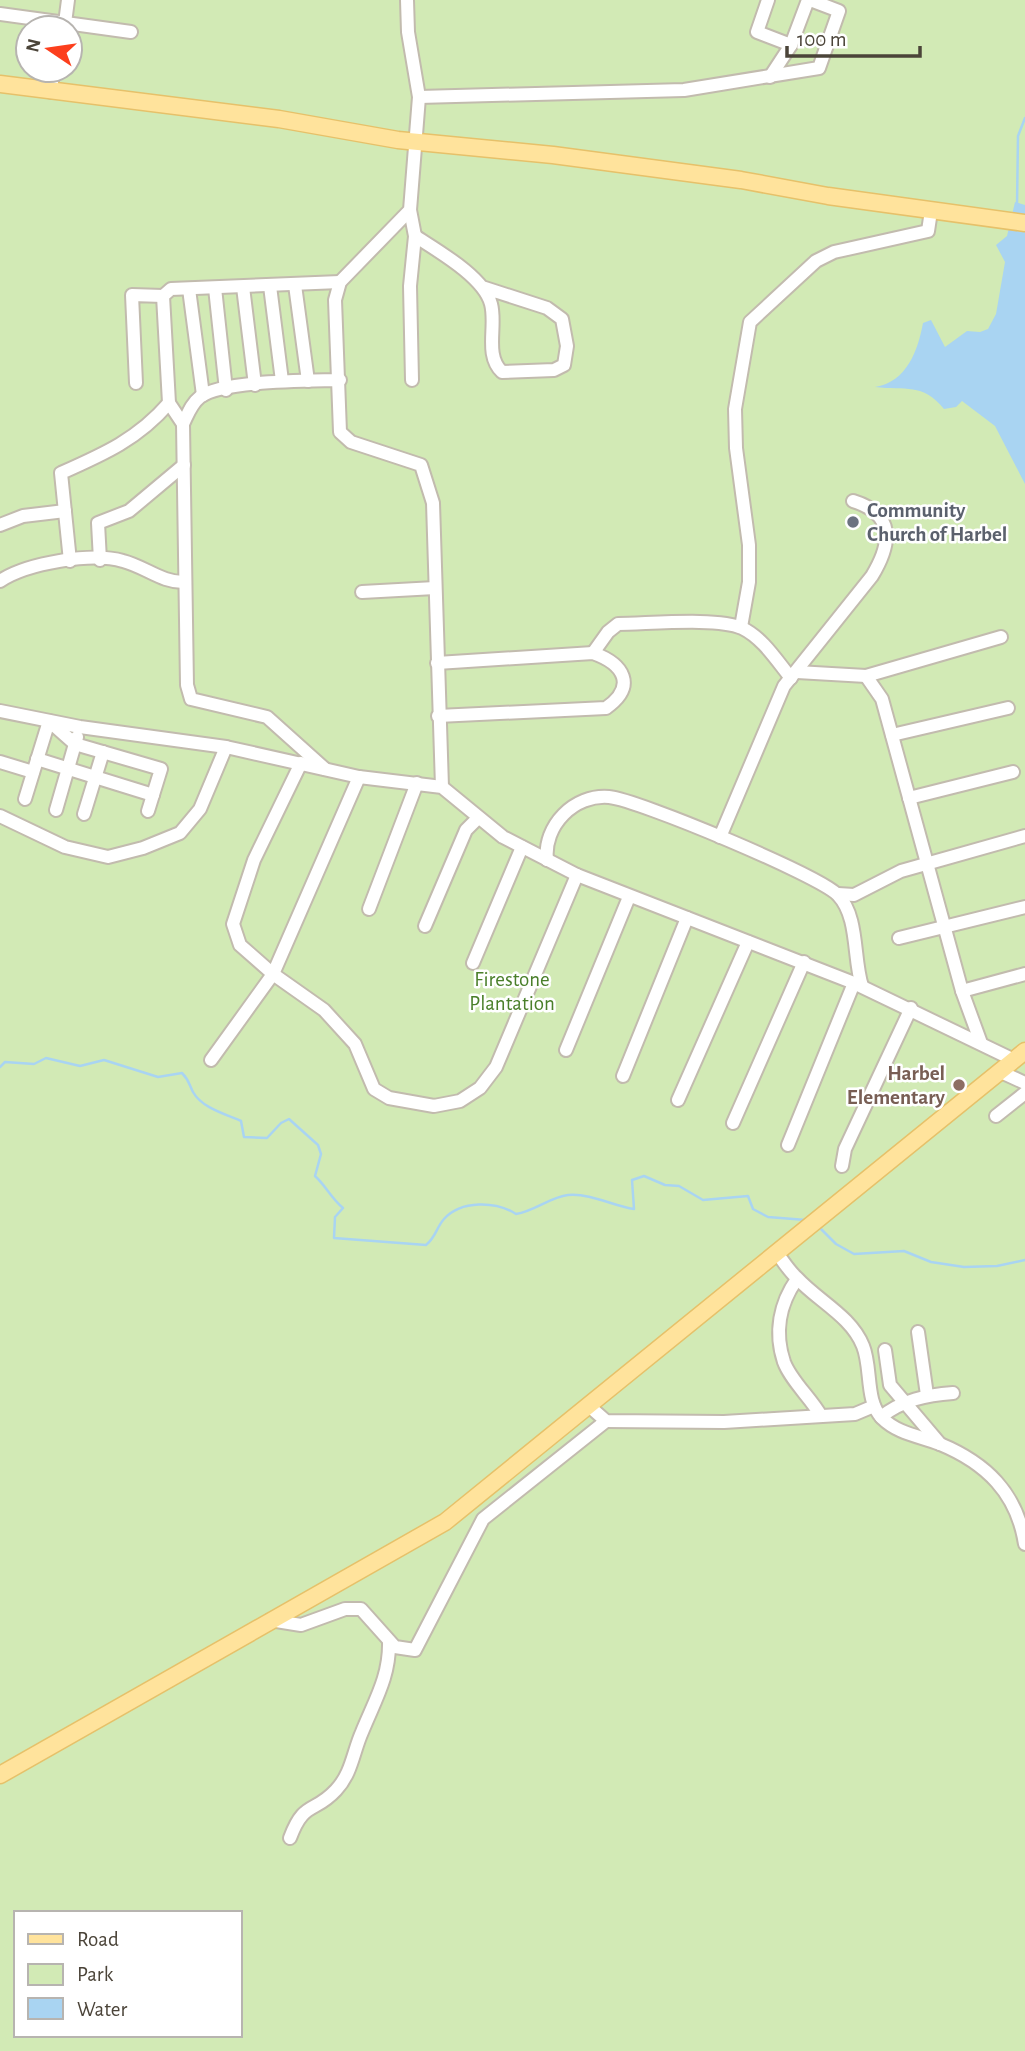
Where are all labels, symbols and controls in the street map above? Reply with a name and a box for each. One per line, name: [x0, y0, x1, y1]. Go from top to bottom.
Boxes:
north arrow: [14, 14, 84, 84]
scale bar: [787, 14, 920, 58]
text: 100 m: [797, 29, 847, 50]
text: N: [23, 37, 45, 54]
place label: Community Church of Harbel: [867, 500, 1007, 545]
marker: Community Church of Harbel: [845, 514, 861, 530]
park label: Firestone Plantation: [469, 969, 555, 1014]
place label: Harbel Elementary: [847, 1063, 946, 1108]
marker: Harbel Elementary: [951, 1077, 967, 1093]
legend: [14, 1911, 242, 2037]
text: Road: [77, 1929, 119, 1950]
text: Park: [77, 1964, 114, 1985]
text: Water: [77, 1999, 127, 2020]

